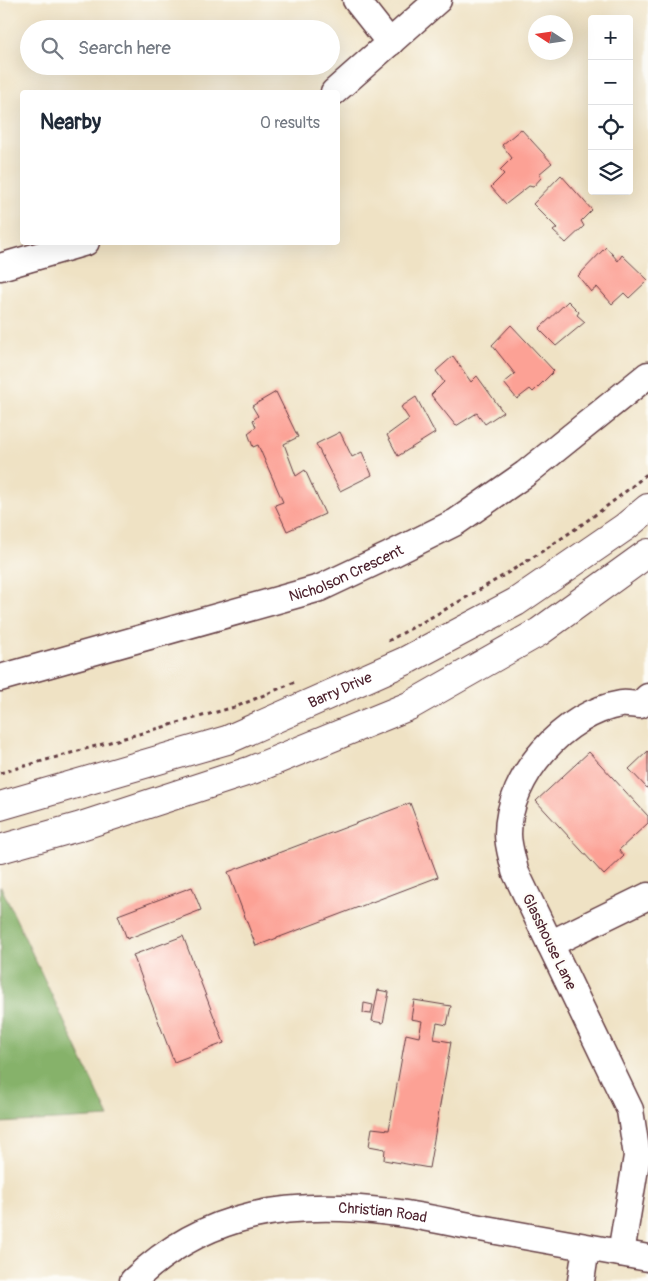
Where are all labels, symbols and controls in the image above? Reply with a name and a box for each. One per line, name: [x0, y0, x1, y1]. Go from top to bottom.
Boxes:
north arrow: [528, 15, 573, 60]
map controls: [588, 15, 633, 195]
button: +: [588, 15, 633, 60]
search box: [20, 20, 340, 75]
icon: search: [38, 34, 66, 62]
text: Search here: [78, 36, 171, 60]
button: −: [588, 60, 633, 105]
button: locate: [588, 105, 633, 150]
text: Nearby: [40, 109, 101, 136]
text: 0 results: [260, 113, 320, 133]
button: layers: [588, 150, 633, 195]
street label: Nicholson Crescent: [287, 540, 407, 606]
street label: Barry Drive: [305, 667, 375, 712]
street label: Glasshouse Lane: [518, 891, 581, 994]
street label: Christian Road: [338, 1198, 429, 1227]

